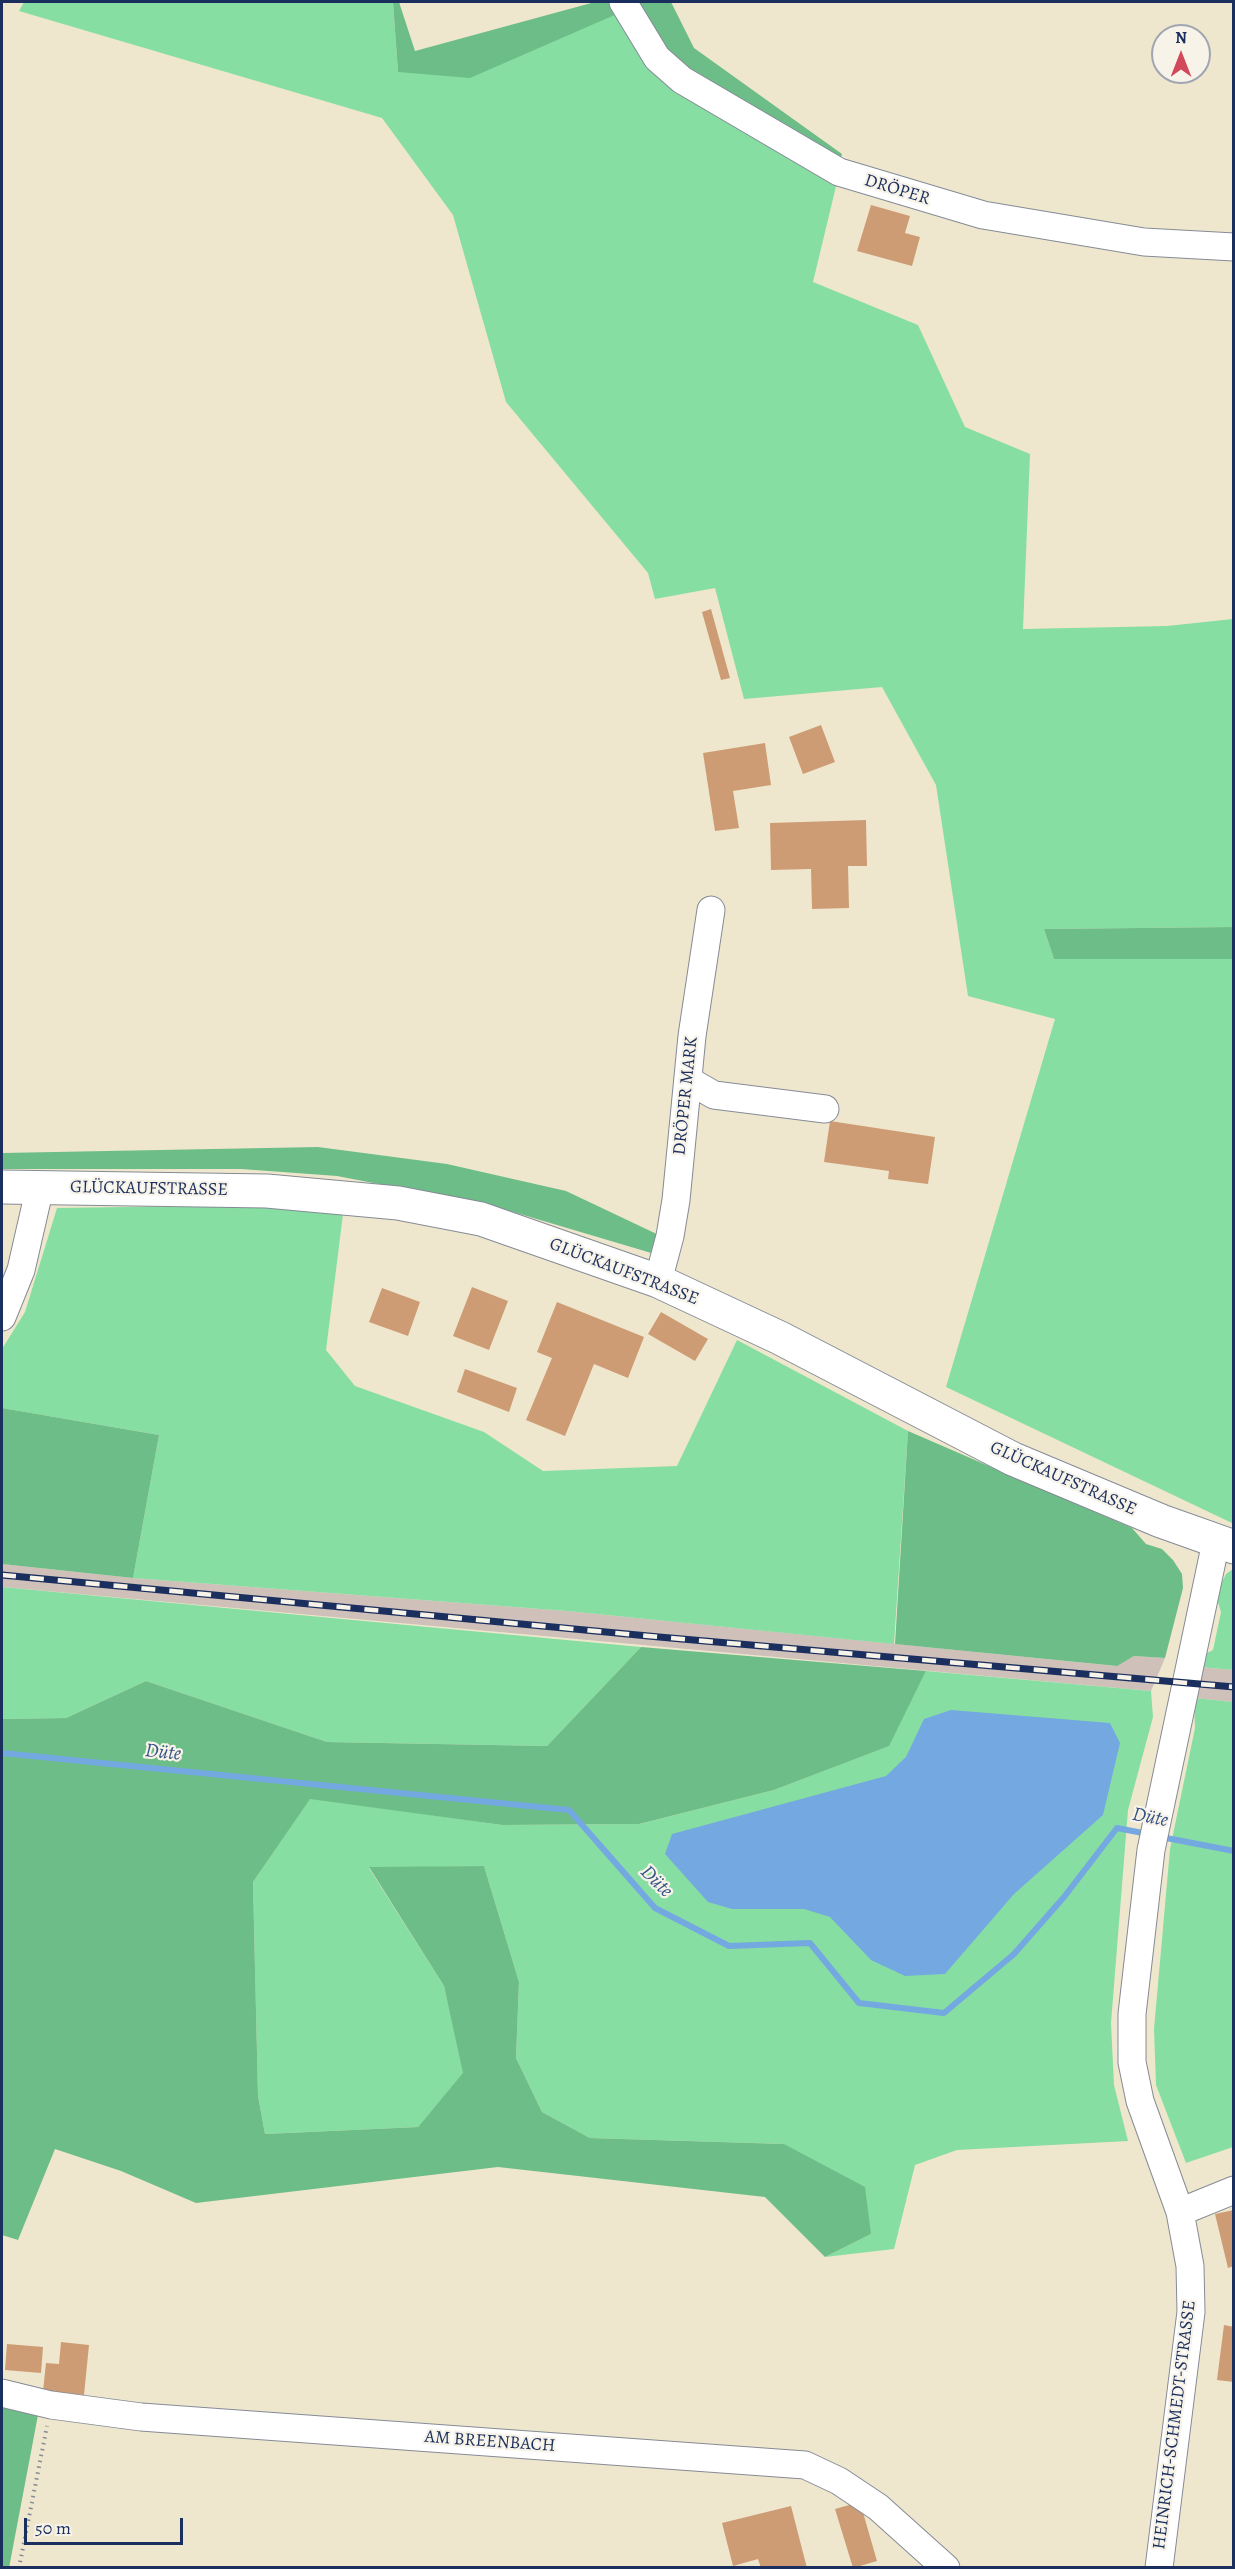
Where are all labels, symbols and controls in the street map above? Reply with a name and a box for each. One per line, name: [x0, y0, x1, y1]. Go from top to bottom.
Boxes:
north arrow: [1151, 24, 1211, 84]
text: N: [1175, 27, 1187, 49]
street label: DRÖPER: [862, 170, 932, 210]
street label: DRÖPER MARK: [669, 1036, 703, 1156]
street label: GLÜCKAUFSTRASSE: [70, 1177, 228, 1201]
street label: GLÜCKAUFSTRASSE: [546, 1234, 702, 1310]
street label: GLÜCKAUFSTRASSE: [986, 1437, 1140, 1521]
water label: Düte: [144, 1739, 182, 1767]
water label: Düte: [1130, 1803, 1170, 1833]
water label: Düte: [635, 1861, 677, 1903]
street label: HEINRICH-SCHMEDT-STRASSE: [1149, 2299, 1201, 2551]
street label: AM BREENBACH: [424, 2427, 556, 2457]
scale bar: [27, 2506, 186, 2544]
text: 50 m: [35, 2516, 71, 2540]

